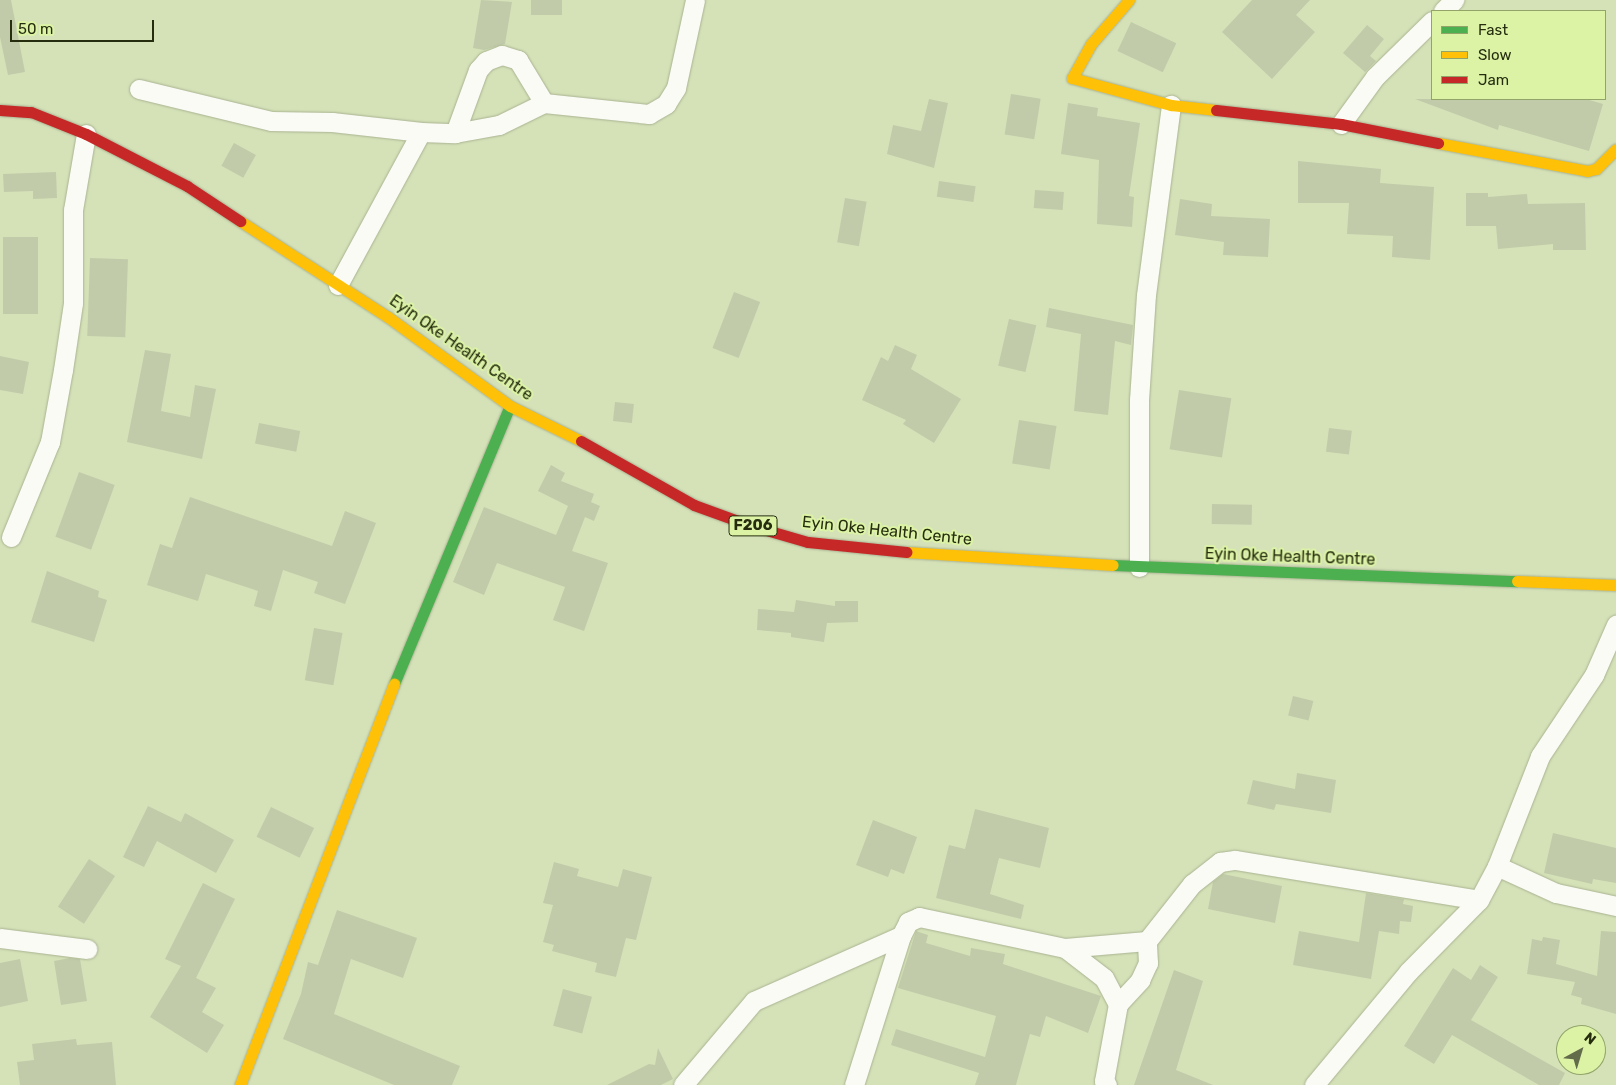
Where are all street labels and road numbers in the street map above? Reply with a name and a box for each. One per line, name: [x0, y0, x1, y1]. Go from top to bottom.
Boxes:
street label: Eyin Oke Health Centre: [386, 291, 536, 405]
street label: Eyin Oke Health Centre: [801, 513, 973, 549]
road number: F206: [728, 514, 778, 538]
street label: Eyin Oke Health Centre: [1204, 544, 1376, 570]

